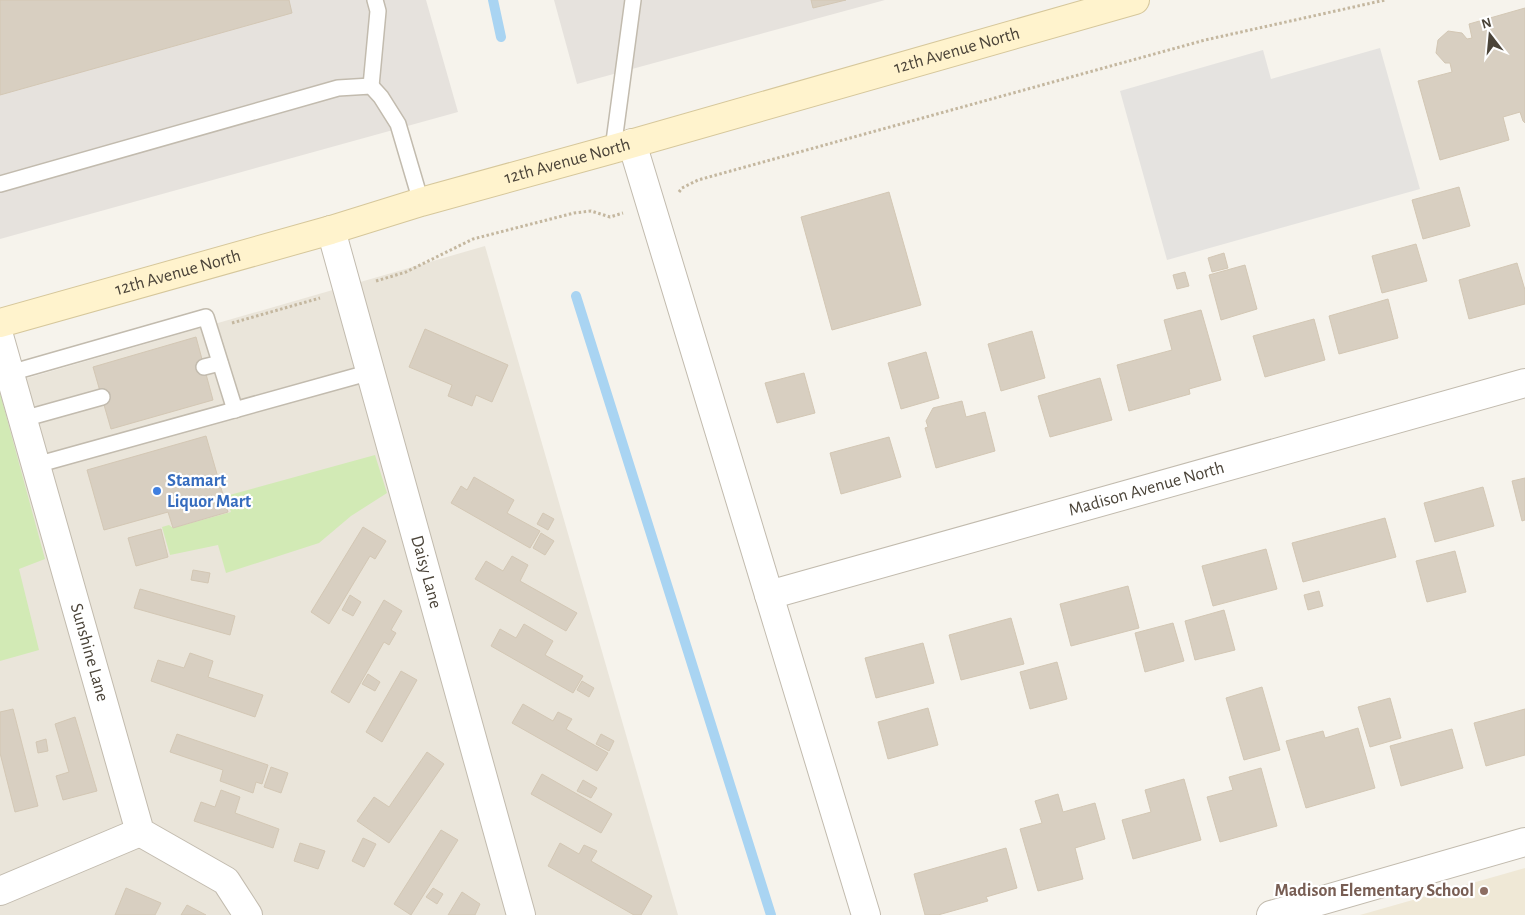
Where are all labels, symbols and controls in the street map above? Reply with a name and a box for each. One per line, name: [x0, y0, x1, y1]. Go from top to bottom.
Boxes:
north arrow: [1465, 10, 1515, 60]
text: N: [1480, 15, 1493, 32]
street label: 12th Avenue North: [892, 24, 1022, 77]
street label: 12th Avenue North: [503, 136, 632, 187]
street label: 12th Avenue North: [113, 247, 243, 299]
street label: Madison Avenue North: [1067, 459, 1226, 520]
place label: Stamart Liquor Mart: [167, 472, 251, 511]
marker: Stamart Liquor Mart: [151, 485, 163, 497]
street label: Daisy Lane: [407, 534, 445, 611]
street label: Sunshine Lane: [67, 602, 112, 704]
place label: Madison Elementary School: [1275, 882, 1474, 900]
marker: Madison Elementary School: [1478, 885, 1490, 897]

